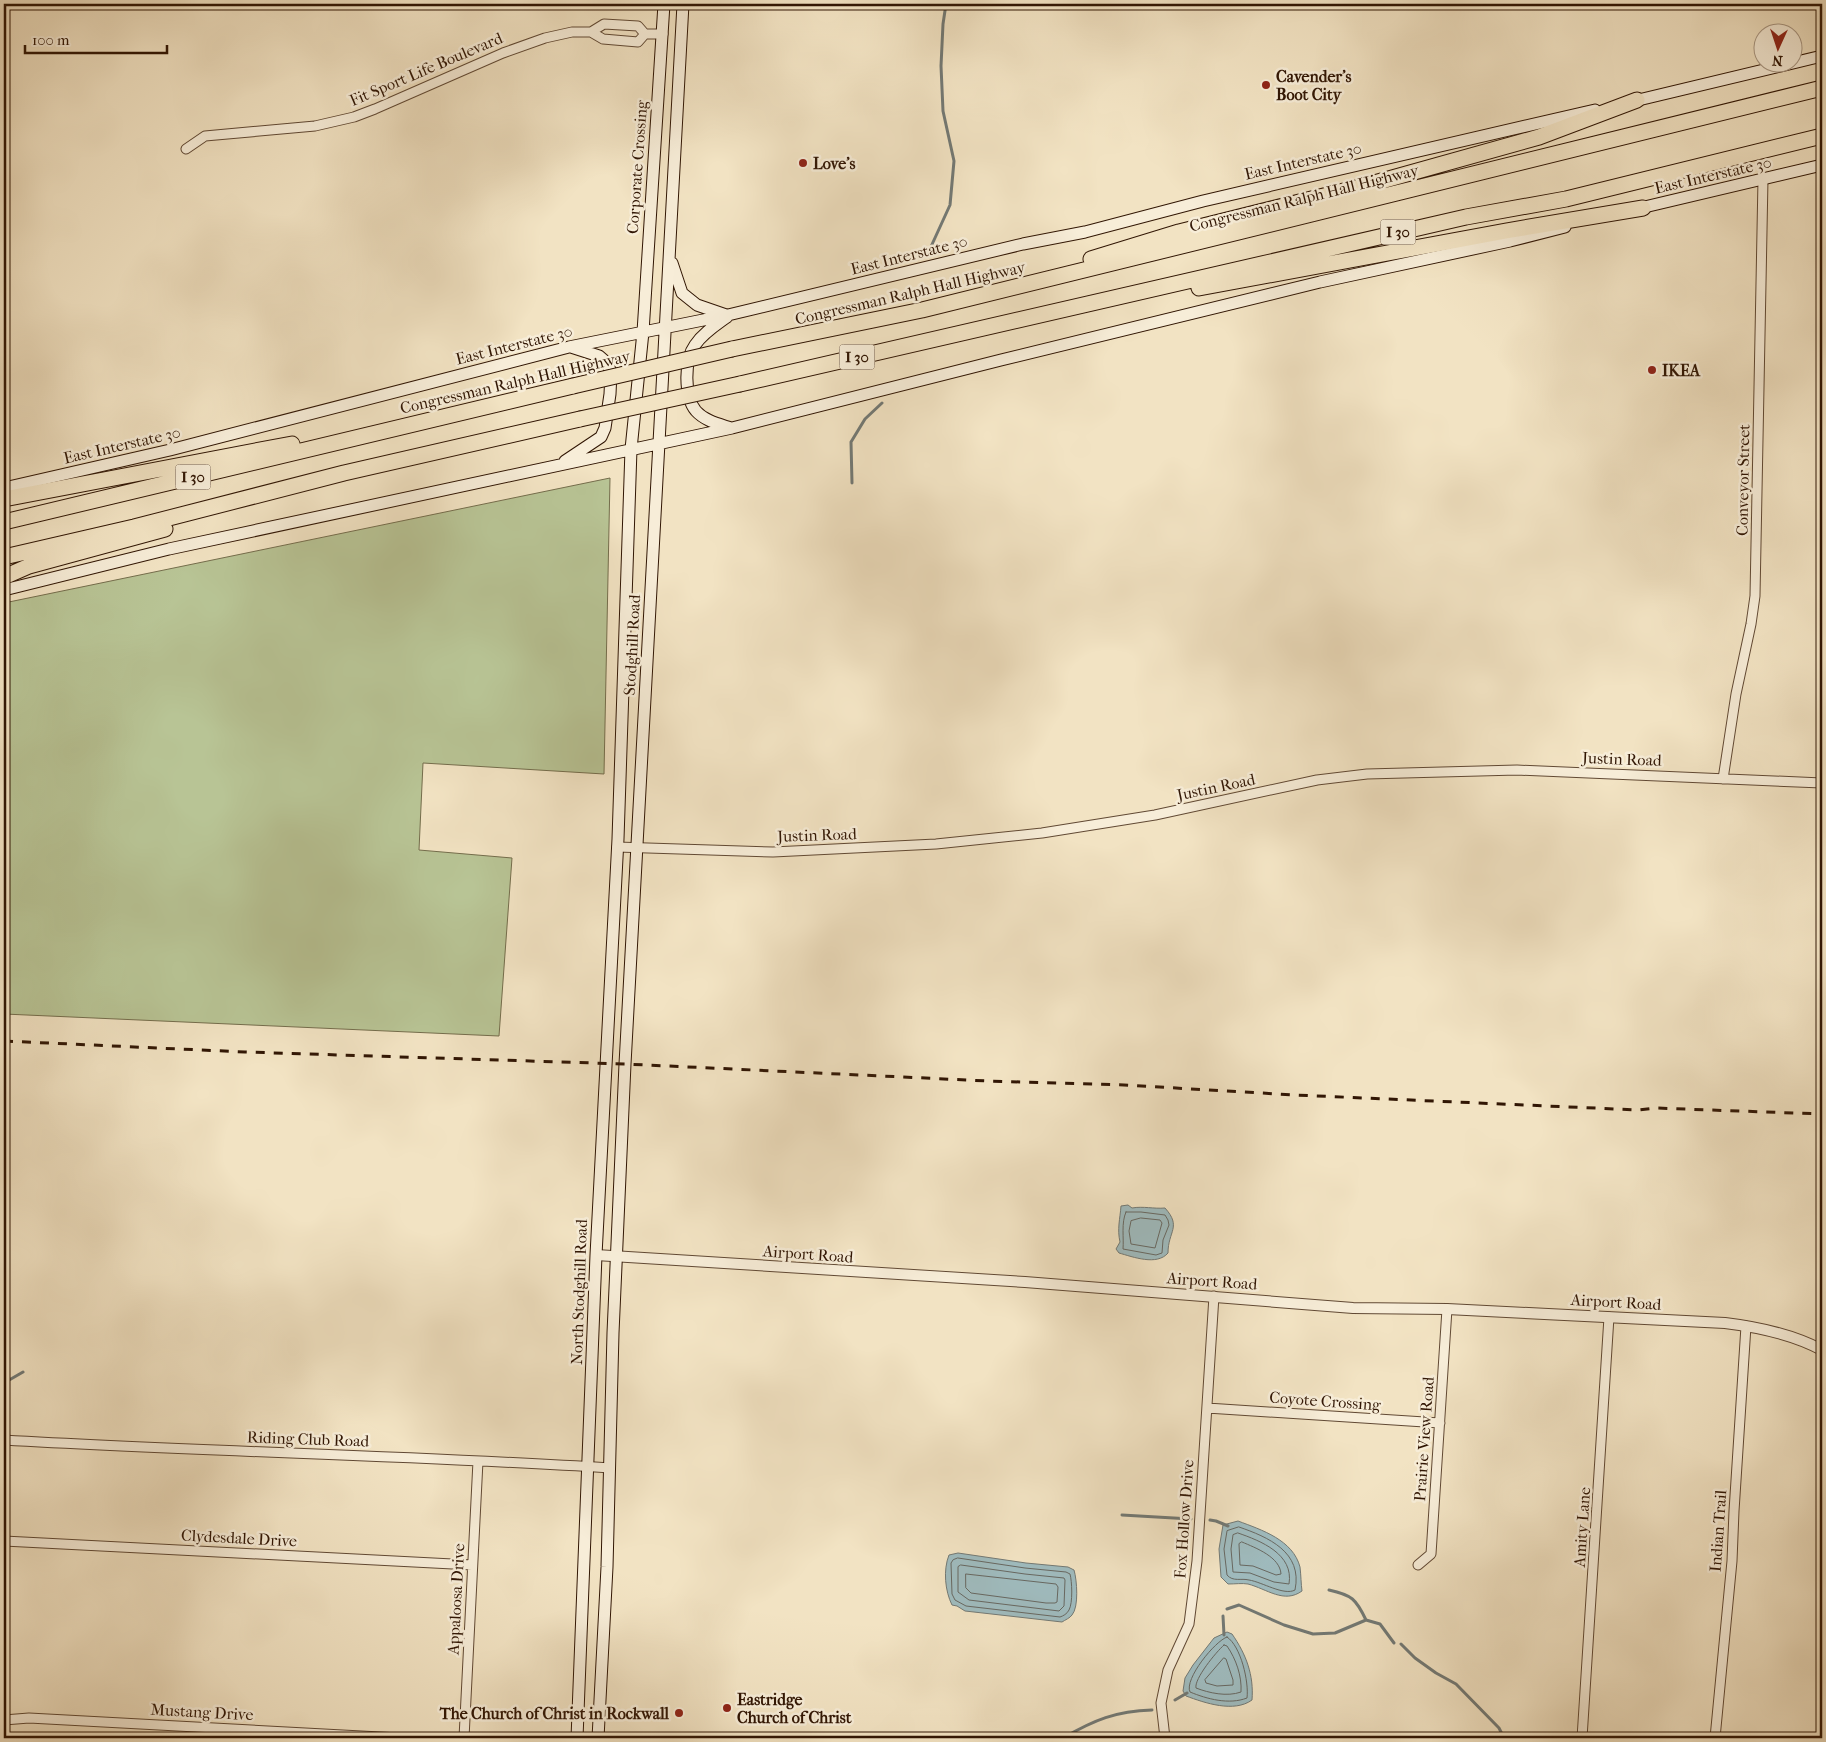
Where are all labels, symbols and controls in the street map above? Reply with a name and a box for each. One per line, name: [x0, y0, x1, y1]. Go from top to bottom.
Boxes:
scale bar: [25, 22, 168, 54]
north arrow: [1754, 22, 1804, 72]
street label: Fit Sport Life Boulevard: [347, 28, 506, 110]
text: 100 m: [32, 31, 70, 49]
text: N: [1771, 52, 1783, 69]
place label: Cavender's Boot City: [1276, 67, 1351, 105]
marker: Cavender's Boot City: [1260, 79, 1272, 91]
street label: Corporate Crossing: [623, 99, 651, 234]
street label: East Interstate 30: [1243, 138, 1363, 184]
street label: East Interstate 30: [1653, 152, 1773, 198]
place label: Love's: [813, 154, 855, 173]
marker: Love's: [797, 157, 809, 169]
street label: Congressman Ralph Hall Highway: [1187, 160, 1421, 236]
road number: I 30: [1380, 220, 1416, 244]
street label: East Interstate 30: [849, 231, 969, 279]
street label: Congressman Ralph Hall Highway: [793, 257, 1027, 329]
street label: East Interstate 30: [454, 321, 574, 369]
road number: I 30: [840, 344, 874, 370]
street label: Congressman Ralph Hall Highway: [398, 346, 632, 418]
place label: IKEA: [1662, 361, 1701, 380]
marker: IKEA: [1646, 364, 1658, 376]
street label: East Interstate 30: [62, 422, 182, 468]
street label: Conveyor Street: [1733, 424, 1753, 536]
road number: I 30: [176, 464, 210, 490]
street label: Stodghill Road: [620, 594, 644, 696]
street label: Justin Road: [1580, 748, 1662, 770]
street label: Justin Road: [1173, 769, 1257, 805]
street label: Justin Road: [775, 824, 857, 846]
street label: North Stodghill Road: [567, 1219, 591, 1365]
street label: Airport Road: [761, 1241, 854, 1267]
street label: Airport Road: [1165, 1268, 1258, 1294]
street label: Airport Road: [1569, 1290, 1662, 1314]
street label: Prairie View Road: [1410, 1376, 1438, 1502]
street label: Coyote Crossing: [1269, 1388, 1382, 1414]
street label: Riding Club Road: [246, 1427, 370, 1451]
street label: Fox Hollow Drive: [1170, 1459, 1198, 1579]
street label: Amity Lane: [1570, 1486, 1594, 1569]
street label: Indian Trail: [1706, 1489, 1730, 1573]
street label: Clydesdale Drive: [180, 1525, 298, 1551]
street label: Appaloosa Drive: [444, 1543, 468, 1656]
place label: Eastridge Church of Christ: [737, 1690, 852, 1727]
street label: Mustang Drive: [150, 1700, 254, 1724]
marker: Eastridge Church of Christ: [721, 1702, 733, 1714]
place label: The Church of Christ in Rockwall: [439, 1704, 670, 1723]
marker: The Church of Christ in Rockwall: [673, 1707, 685, 1719]

